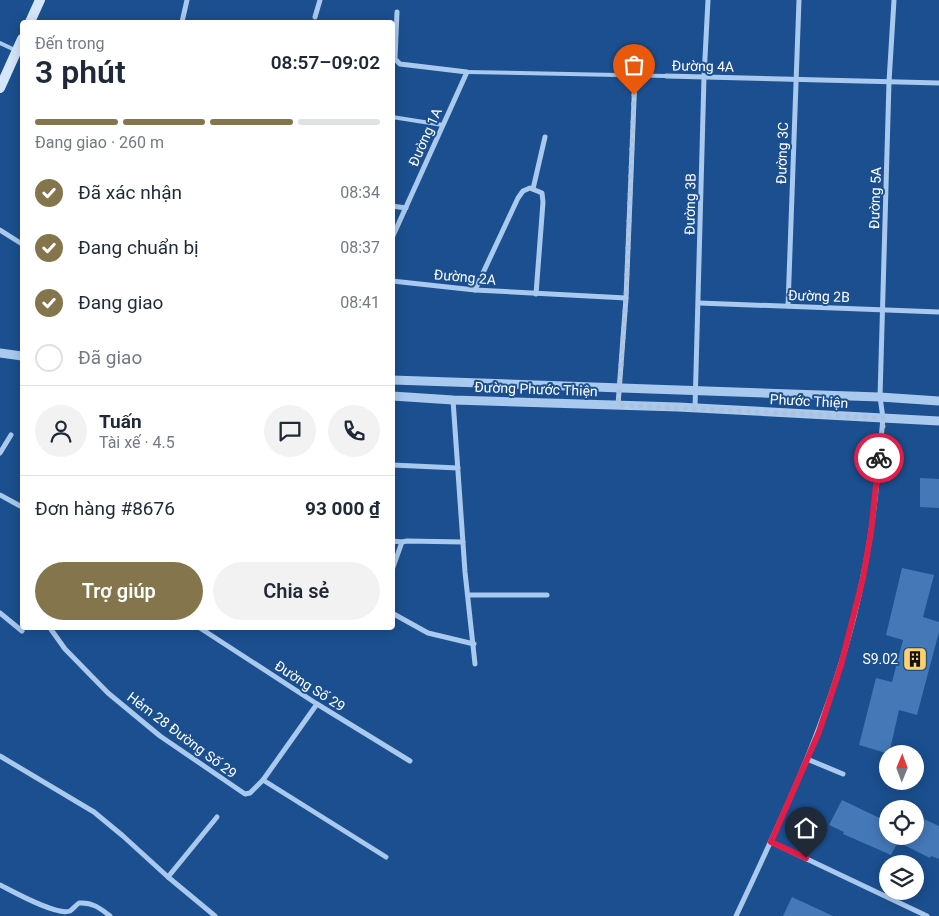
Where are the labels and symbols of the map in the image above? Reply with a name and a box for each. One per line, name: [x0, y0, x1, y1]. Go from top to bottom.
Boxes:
pin: [613, 44, 655, 95]
street label: Đường 4A: [672, 57, 734, 75]
street label: Đường 1A: [405, 105, 445, 169]
street label: Đường 3C: [773, 122, 791, 184]
street label: Đường 5A: [866, 167, 884, 229]
street label: Đường 3B: [681, 173, 699, 235]
street label: Đường 2A: [433, 266, 497, 288]
street label: Đường 2B: [788, 287, 850, 305]
street label: Đường Phước Thiện: [474, 379, 598, 399]
street label: Phước Thiện: [769, 391, 849, 411]
courier: [854, 433, 904, 483]
building icon: S9.02: [902, 646, 928, 672]
place label: S9.02: [862, 651, 898, 667]
street label: Đường Số 29: [272, 657, 348, 715]
street label: Hẻm 28 Đường Số 29: [124, 689, 240, 781]
north arrow: [879, 745, 924, 790]
pin: [785, 807, 827, 858]

